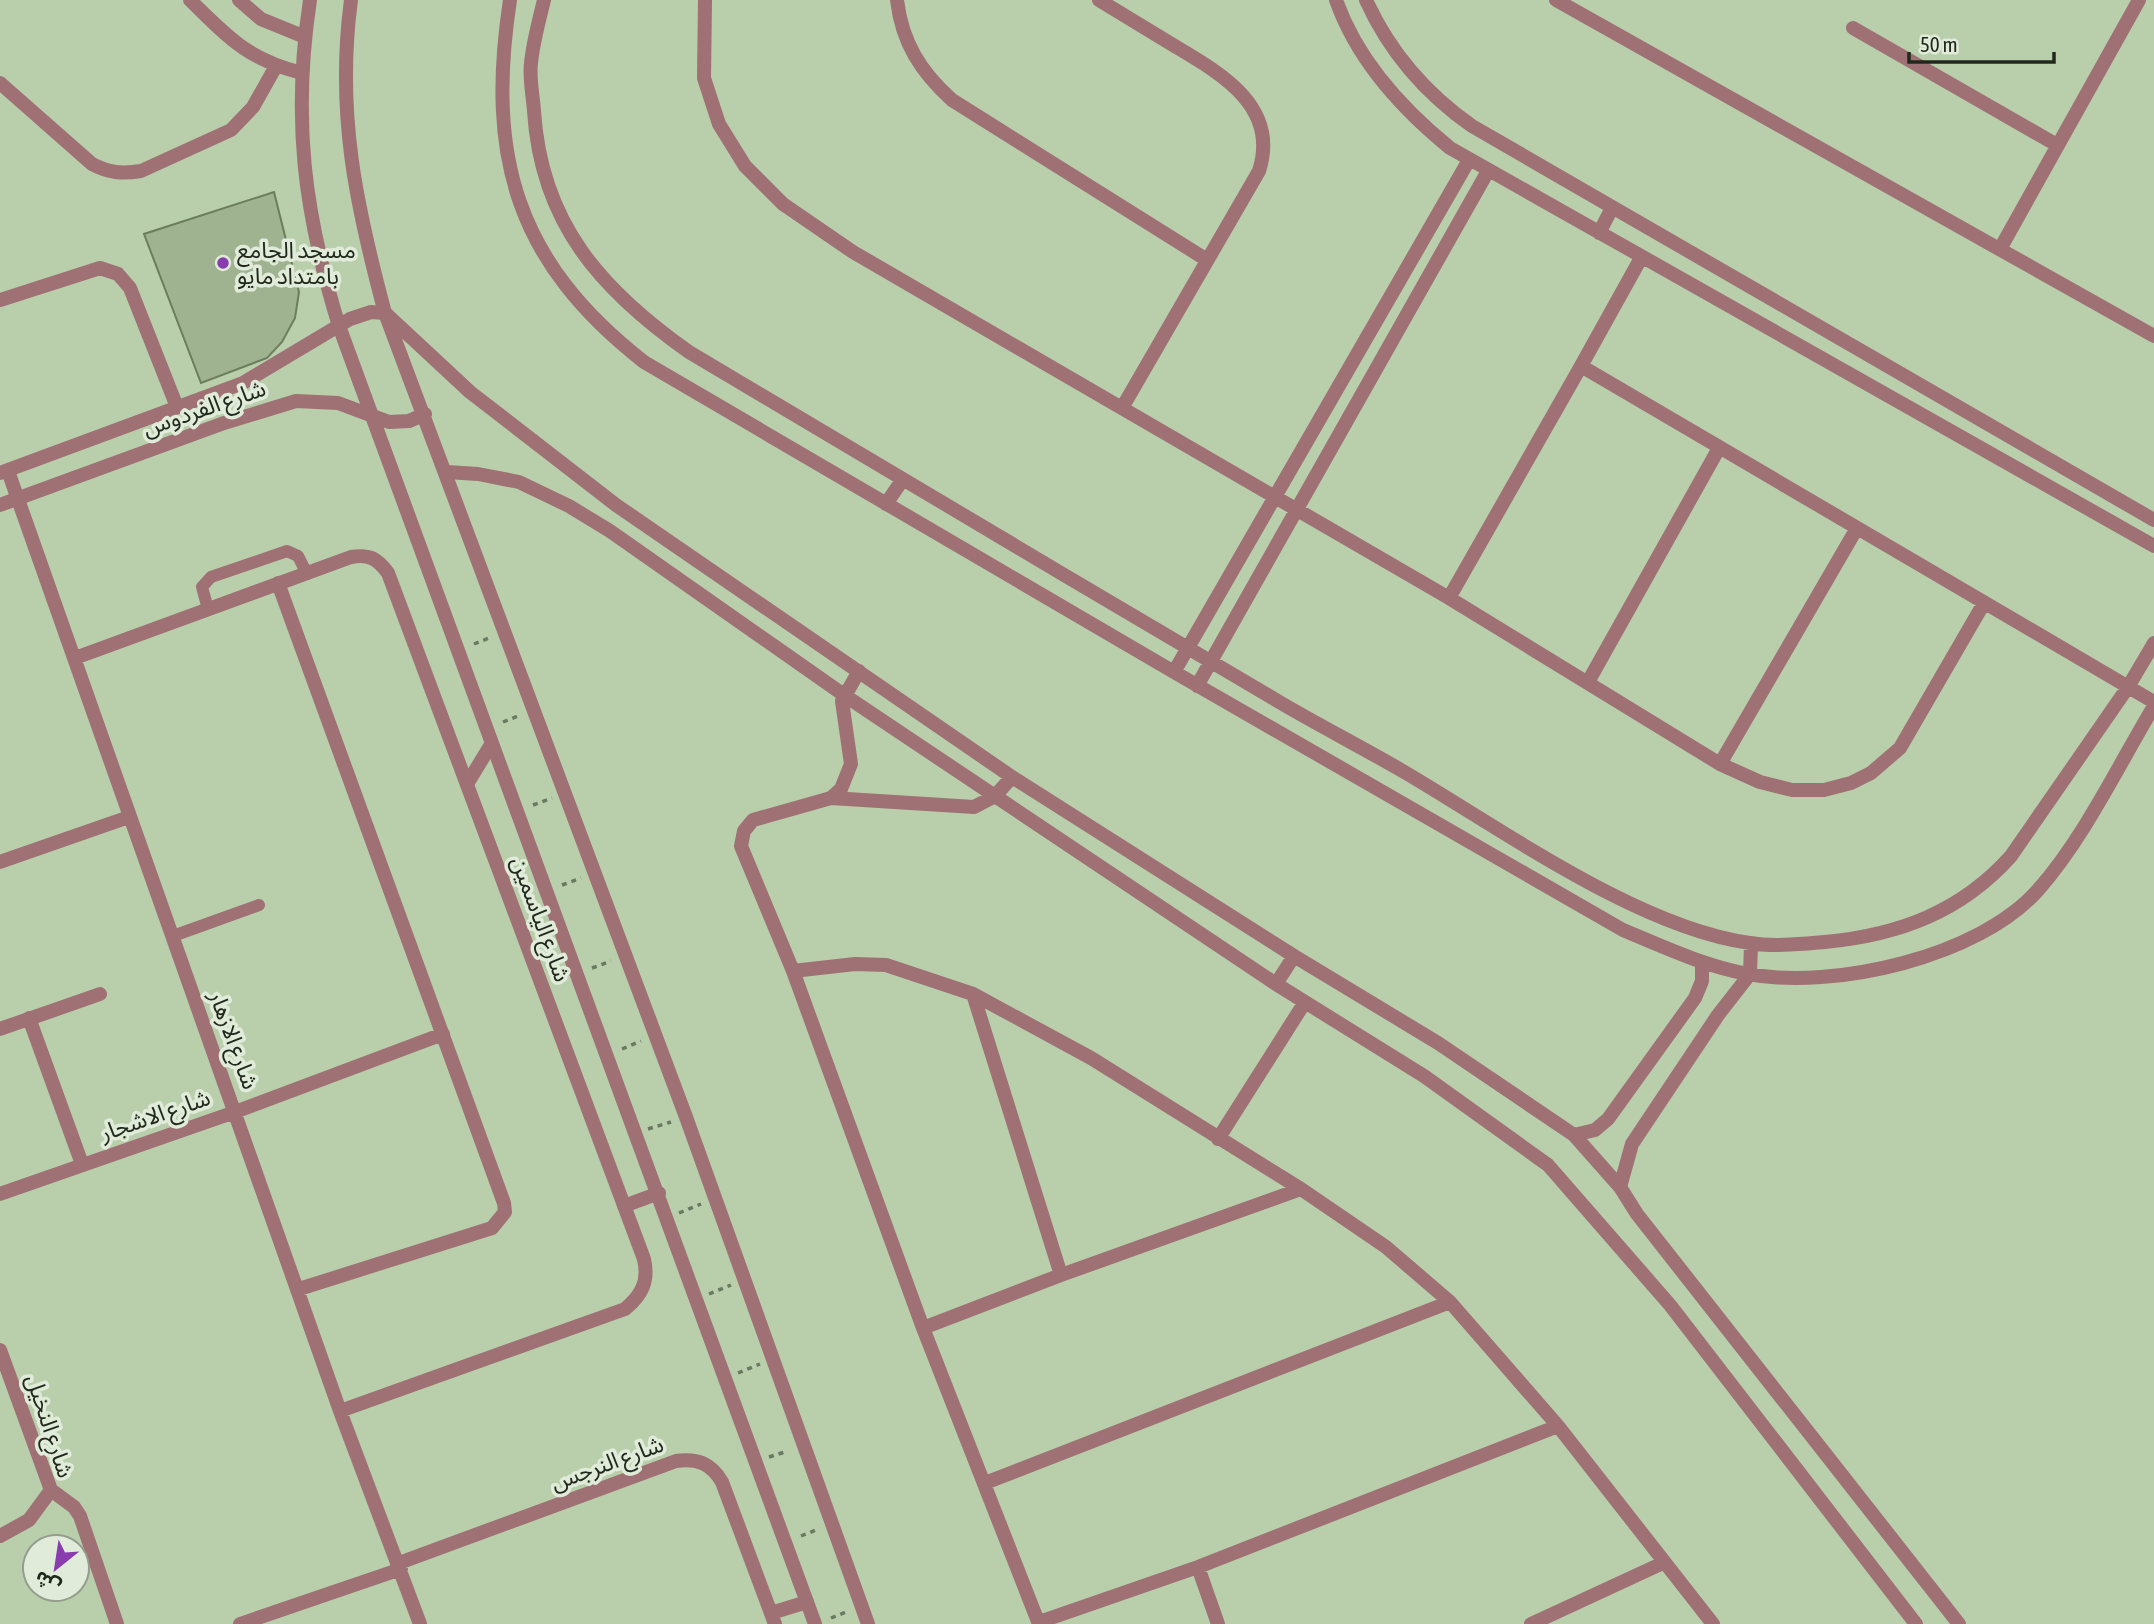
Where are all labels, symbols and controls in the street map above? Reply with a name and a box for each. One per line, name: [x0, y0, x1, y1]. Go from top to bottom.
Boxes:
scale bar: [1909, 21, 2054, 65]
text: 50 m: [1920, 32, 1958, 56]
place label: مسجد الجامع بامتداد مايو: [237, 237, 356, 290]
marker: مسجد الجامع بامتداد مايو: [215, 255, 231, 271]
street label: شارع الفردوس: [139, 375, 270, 445]
street label: شارع الياسمين: [503, 853, 576, 987]
street label: شارع الازهار: [200, 986, 264, 1094]
street label: شارع الاشجار: [96, 1084, 215, 1150]
street label: شارع النخيل: [17, 1371, 79, 1482]
street label: شارع النرجس: [547, 1431, 668, 1499]
north arrow: [21, 1533, 91, 1603]
text: ش: [31, 1567, 64, 1599]

